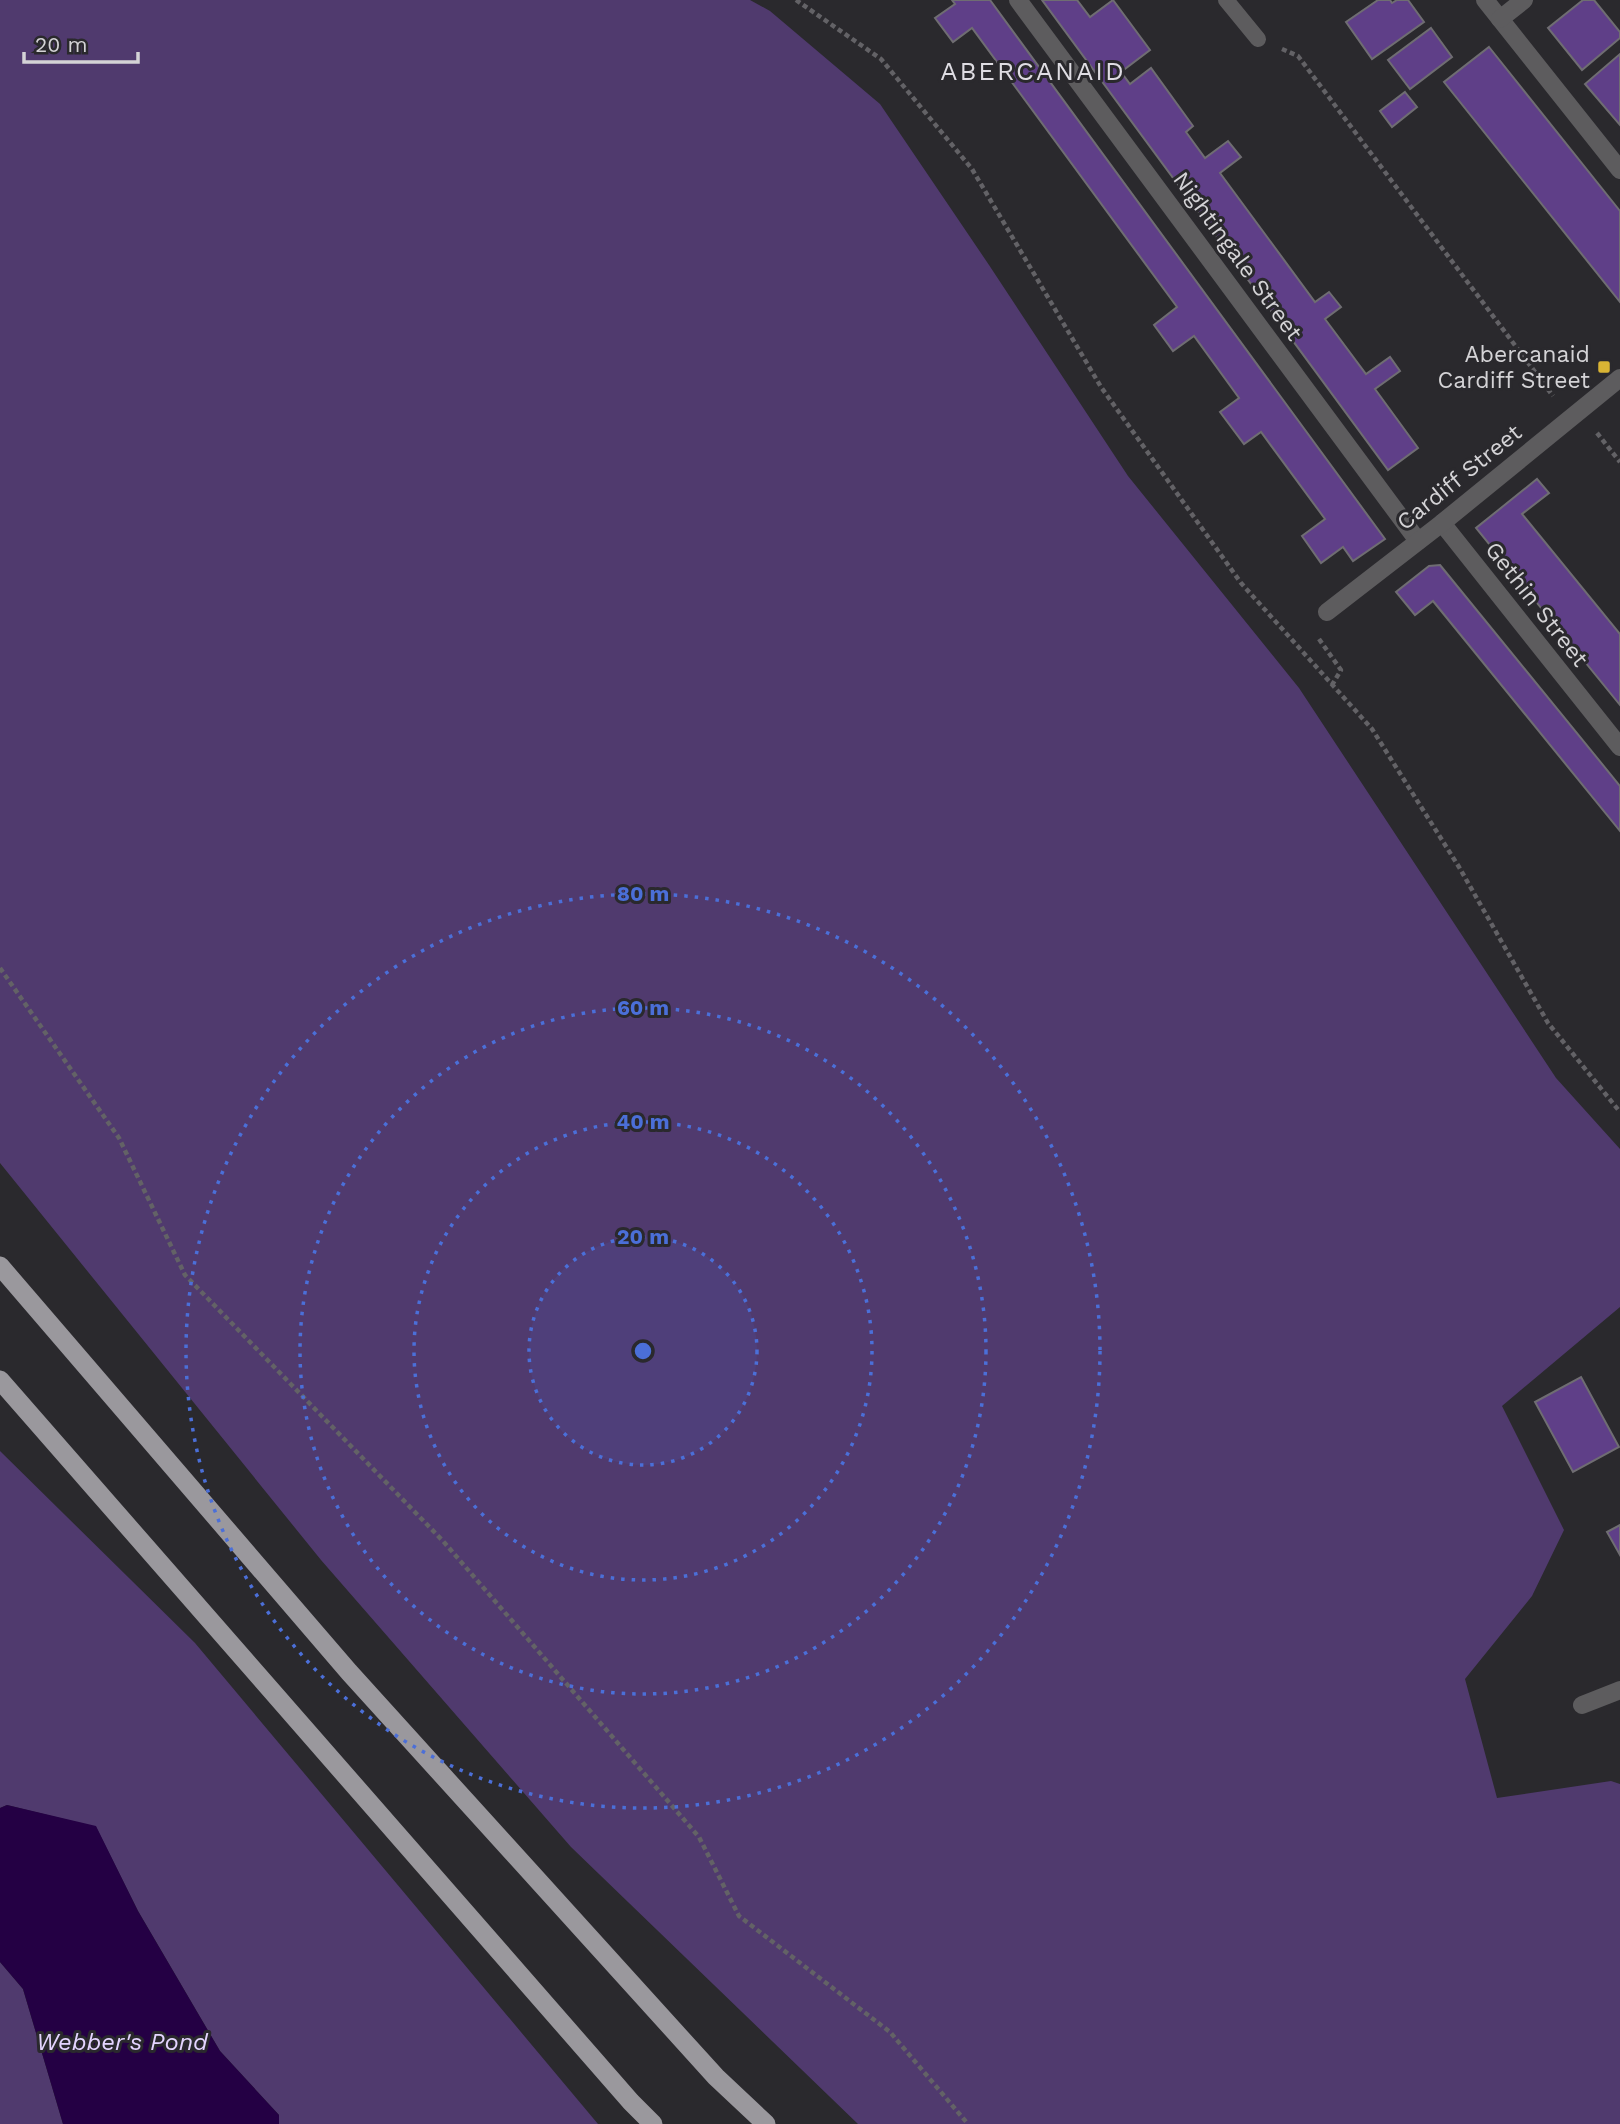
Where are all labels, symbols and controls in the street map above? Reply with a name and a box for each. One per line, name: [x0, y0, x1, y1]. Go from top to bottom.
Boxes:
scale bar: [24, 21, 138, 65]
text: 20 m: [35, 32, 87, 57]
district label: ABERCANAID: [940, 56, 1126, 86]
street label: Nightingale Street: [1167, 167, 1308, 346]
place label: Abercanaid Cardiff Street: [1437, 341, 1590, 394]
marker: Abercanaid Cardiff Street: [1596, 359, 1612, 375]
street label: Cardiff Street: [1392, 419, 1527, 536]
street label: Gethin Street: [1480, 537, 1594, 672]
text: 80 m: [617, 881, 669, 906]
text: 60 m: [617, 995, 669, 1020]
text: 40 m: [617, 1109, 669, 1134]
text: 20 m: [617, 1224, 669, 1249]
centre of rings: [631, 1339, 655, 1363]
water label: Webber's Pond: [36, 2028, 209, 2056]

